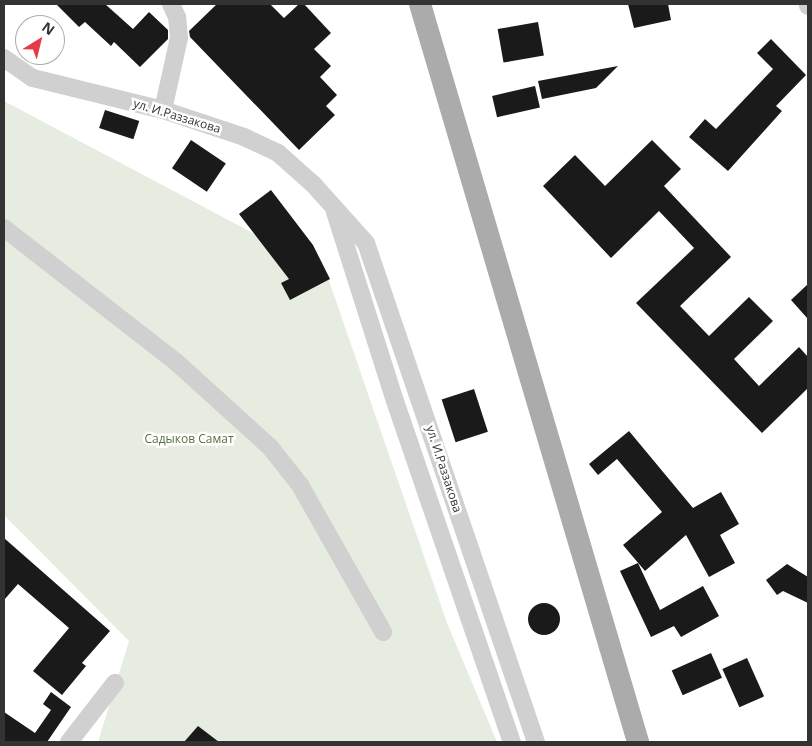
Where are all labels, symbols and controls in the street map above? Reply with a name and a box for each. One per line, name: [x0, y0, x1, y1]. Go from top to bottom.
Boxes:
north arrow: [15, 15, 65, 65]
text: N: [38, 17, 59, 39]
street label: ул. И.Раззакова: [132, 96, 222, 136]
street label: ул. И.Раззакова: [423, 424, 465, 514]
park label: Садыков Самат: [144, 432, 234, 446]

